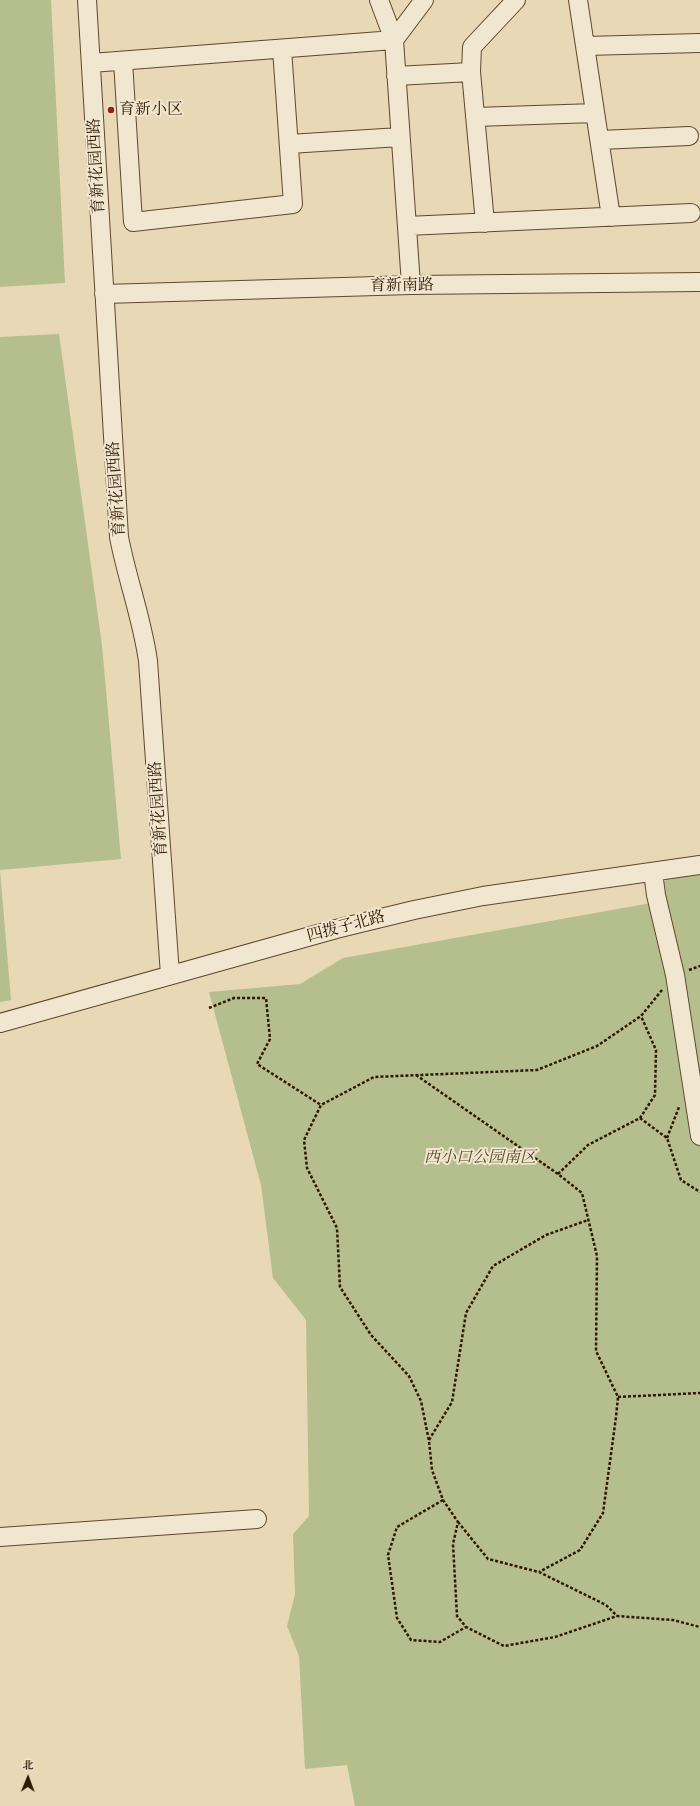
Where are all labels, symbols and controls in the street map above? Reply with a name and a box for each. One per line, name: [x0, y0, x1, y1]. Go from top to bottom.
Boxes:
place label: 育新小区: [119, 100, 183, 120]
marker: 育新小区: [106, 105, 116, 115]
street label: 育新花园西路: [85, 118, 109, 214]
street label: 育新南路: [370, 276, 434, 296]
street label: 育新花园西路: [104, 440, 130, 538]
street label: 育新花园西路: [146, 760, 172, 858]
street label: 四拨子北路: [305, 907, 387, 947]
park label: 西小口公园南区: [424, 1148, 536, 1168]
north arrow: [8, 1758, 48, 1798]
text: 北: [23, 1758, 34, 1773]

